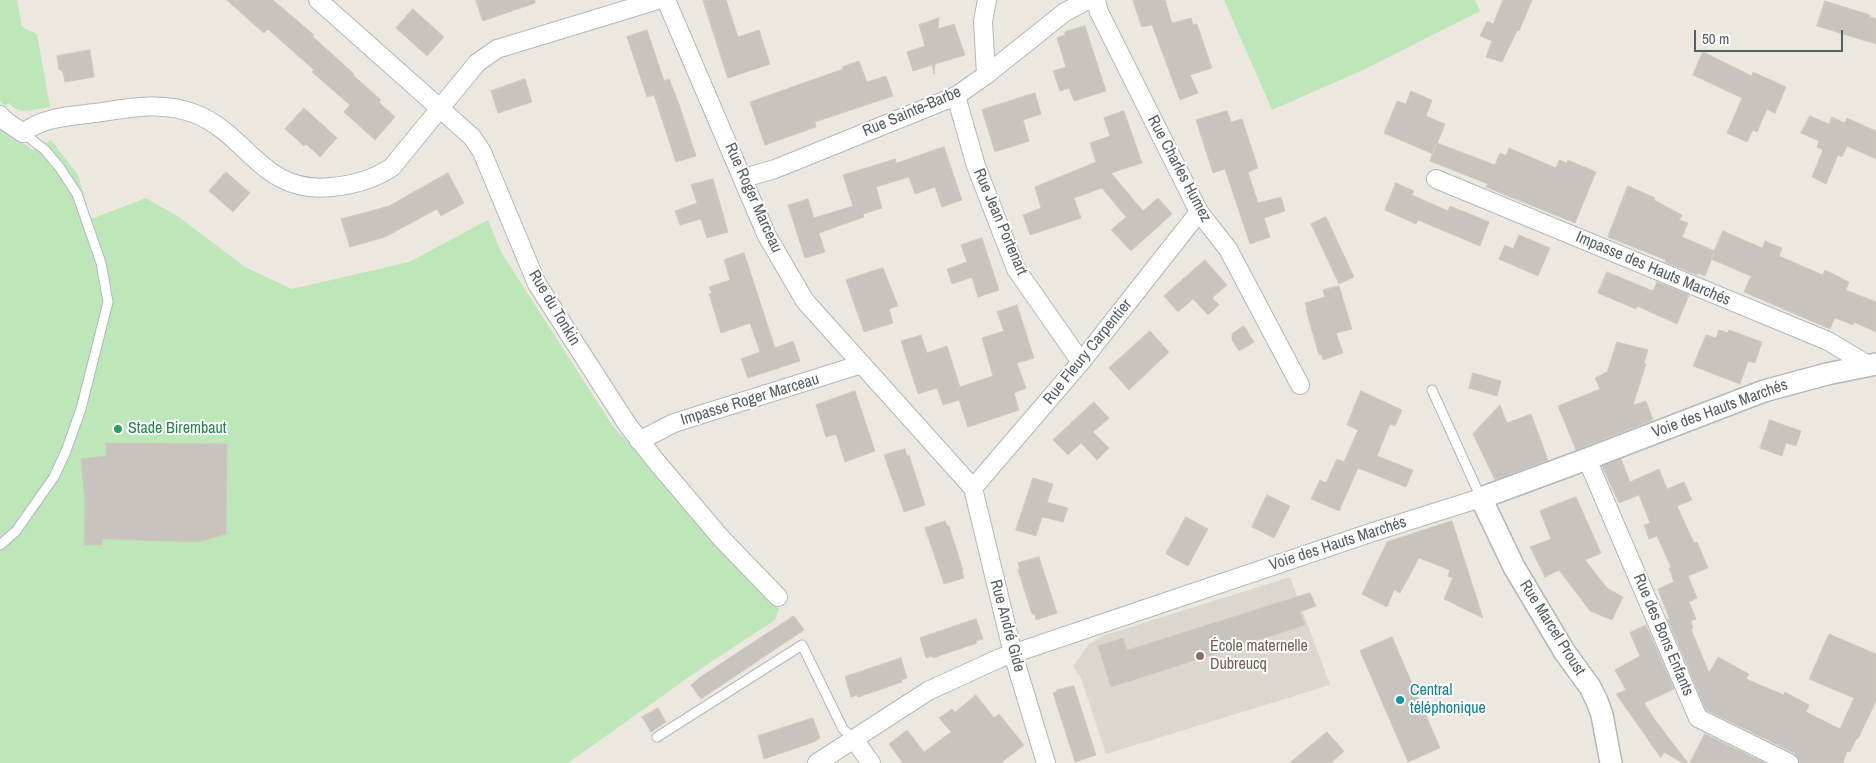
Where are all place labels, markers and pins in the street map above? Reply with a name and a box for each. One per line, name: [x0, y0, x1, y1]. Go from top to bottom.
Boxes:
place label: Stade Birembaut: [128, 419, 226, 439]
marker: Stade Birembaut: [112, 423, 124, 435]
place label: École maternelle Dubreucq: [1210, 637, 1308, 675]
marker: École maternelle Dubreucq: [1194, 650, 1206, 662]
place label: Central téléphonique: [1410, 681, 1486, 719]
marker: Central téléphonique: [1394, 694, 1406, 706]

